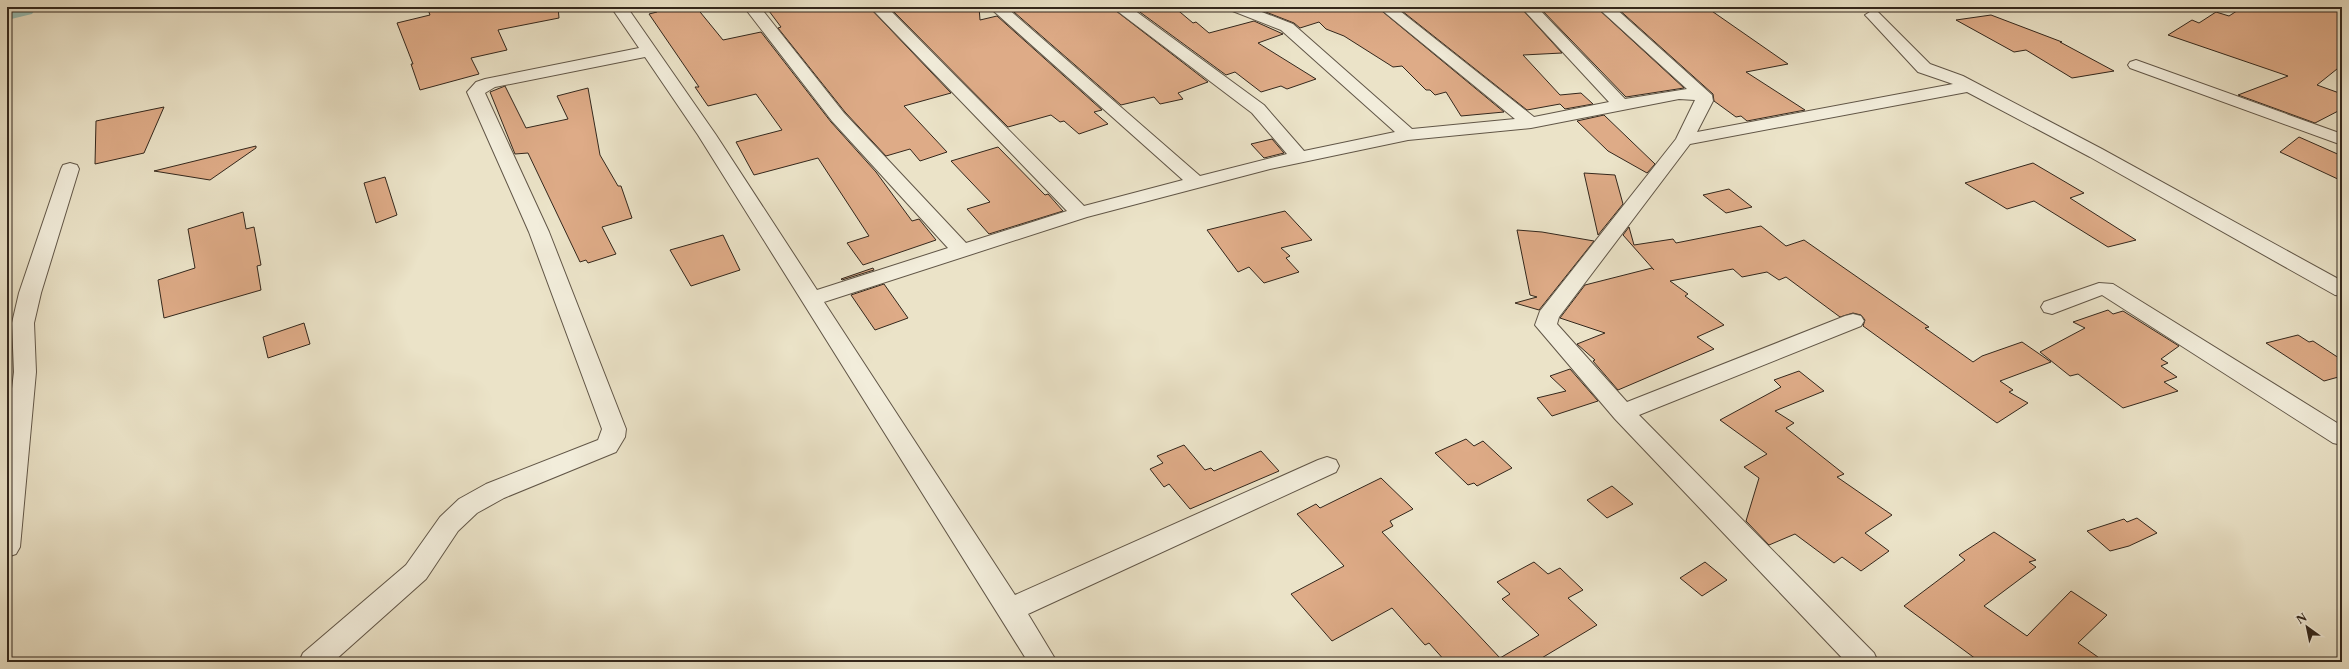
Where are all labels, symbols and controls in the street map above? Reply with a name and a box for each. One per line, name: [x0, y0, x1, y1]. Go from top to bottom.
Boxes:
north arrow: [2287, 607, 2327, 647]
text: N: [2294, 610, 2310, 627]

